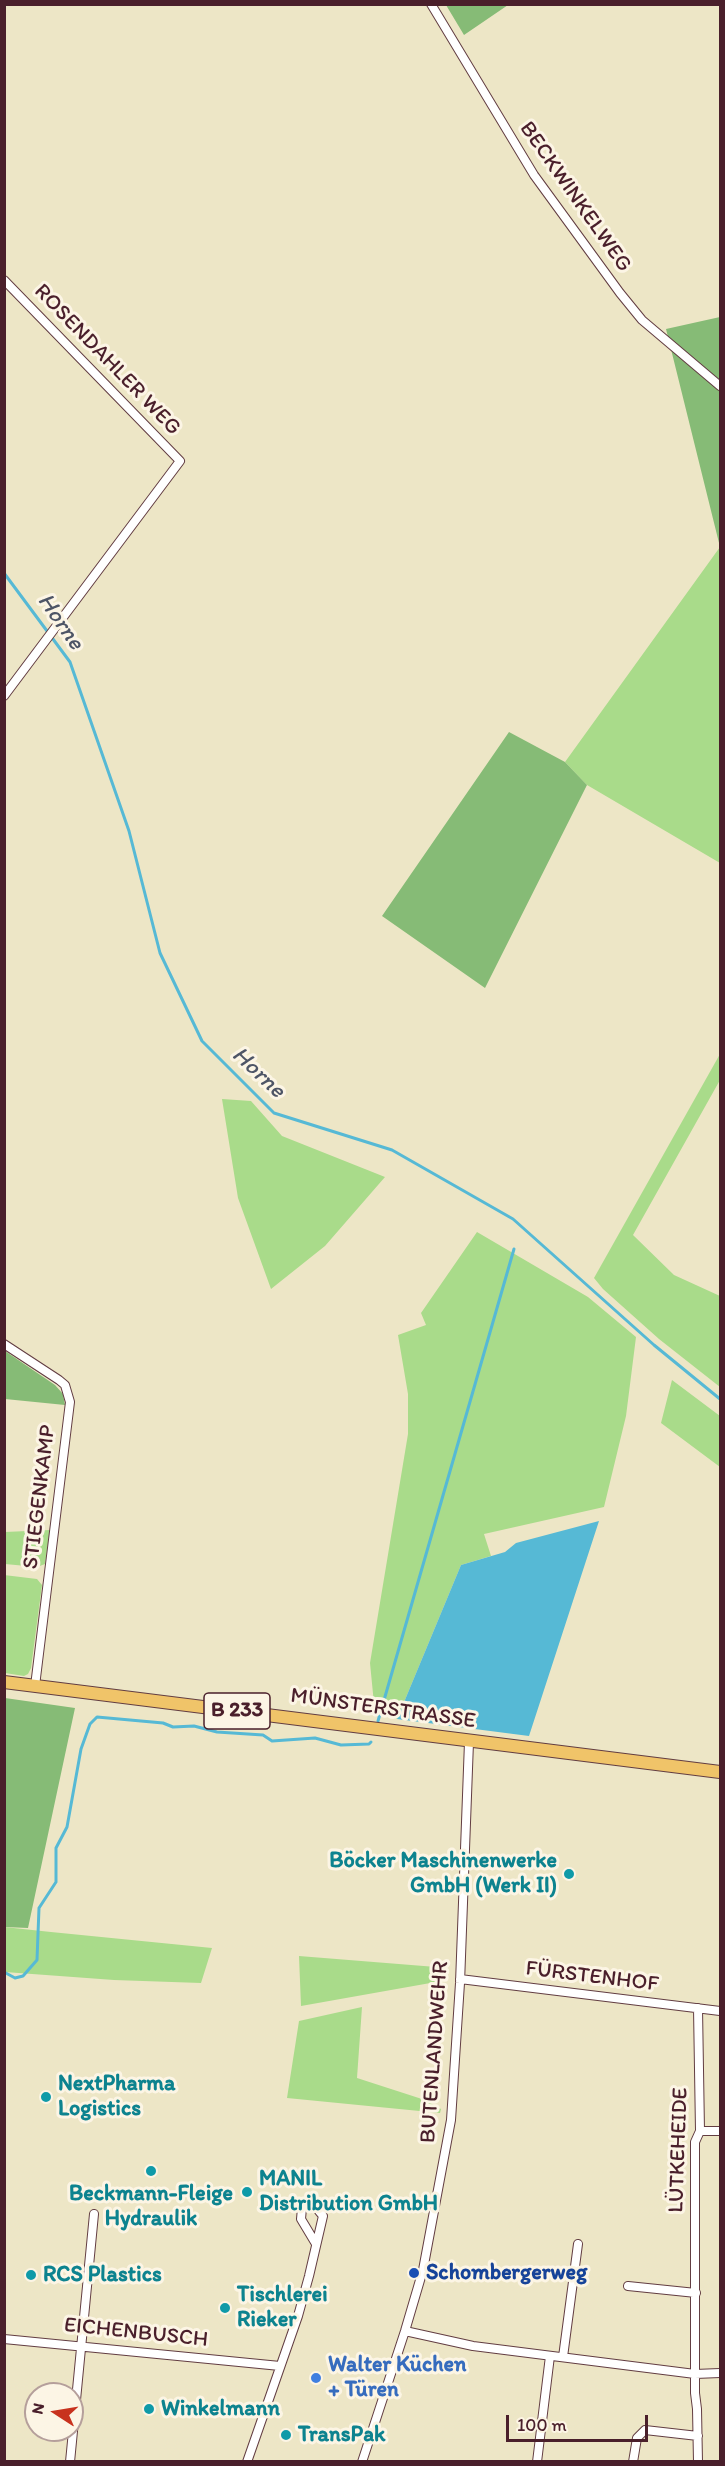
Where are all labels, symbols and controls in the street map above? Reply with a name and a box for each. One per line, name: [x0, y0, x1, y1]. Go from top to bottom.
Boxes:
street label: BECKWINKELWEG: [513, 117, 637, 277]
street label: ROSENDAHLER WEG: [28, 279, 186, 441]
water label: Horne: [30, 588, 90, 656]
water label: Horne: [225, 1041, 291, 1105]
street label: STIEGENKAMP: [18, 1423, 62, 1571]
street label: MÜNSTERSTRASSE: [289, 1683, 477, 1735]
road number: B 233: [204, 1693, 270, 1729]
place label: Böcker Maschinenwerke GmbH (Werk II): [329, 1848, 557, 1900]
marker: Böcker Maschinenwerke GmbH (Werk II): [562, 1867, 576, 1881]
street label: FÜRSTENHOF: [524, 1956, 660, 1998]
street label: BUTENLANDWEHR: [415, 1960, 455, 2144]
place label: NextPharma Logistics: [58, 2071, 175, 2122]
street label: LÜTKEHEIDE: [664, 2087, 694, 2213]
marker: NextPharma Logistics: [39, 2090, 53, 2104]
marker: Beckmann-Fleige Hydraulik: [144, 2164, 158, 2178]
place label: MANIL Distribution GmbH: [259, 2166, 438, 2218]
place label: Beckmann-Fleige Hydraulik: [69, 2181, 233, 2232]
marker: MANIL Distribution GmbH: [240, 2185, 254, 2199]
place label: Schombergerweg: [426, 2260, 587, 2286]
place label: RCS Plastics: [43, 2262, 162, 2288]
marker: Schombergerweg: [407, 2266, 421, 2280]
marker: RCS Plastics: [24, 2268, 38, 2282]
place label: Tischlerei Rieker: [237, 2282, 328, 2334]
marker: Tischlerei Rieker: [218, 2301, 232, 2315]
street label: EICHENBUSCH: [63, 2312, 209, 2354]
place label: Walter Küchen + Türen: [328, 2352, 467, 2404]
marker: Walter Küchen + Türen: [309, 2371, 323, 2385]
north arrow: [24, 2382, 84, 2442]
place label: Winkelmann: [161, 2396, 280, 2422]
text: N: [27, 2401, 48, 2416]
marker: Winkelmann: [142, 2402, 156, 2416]
scale bar: [509, 2403, 652, 2441]
text: 100 m: [517, 2414, 567, 2436]
place label: TransPak: [298, 2422, 385, 2448]
marker: TransPak: [279, 2428, 293, 2442]

